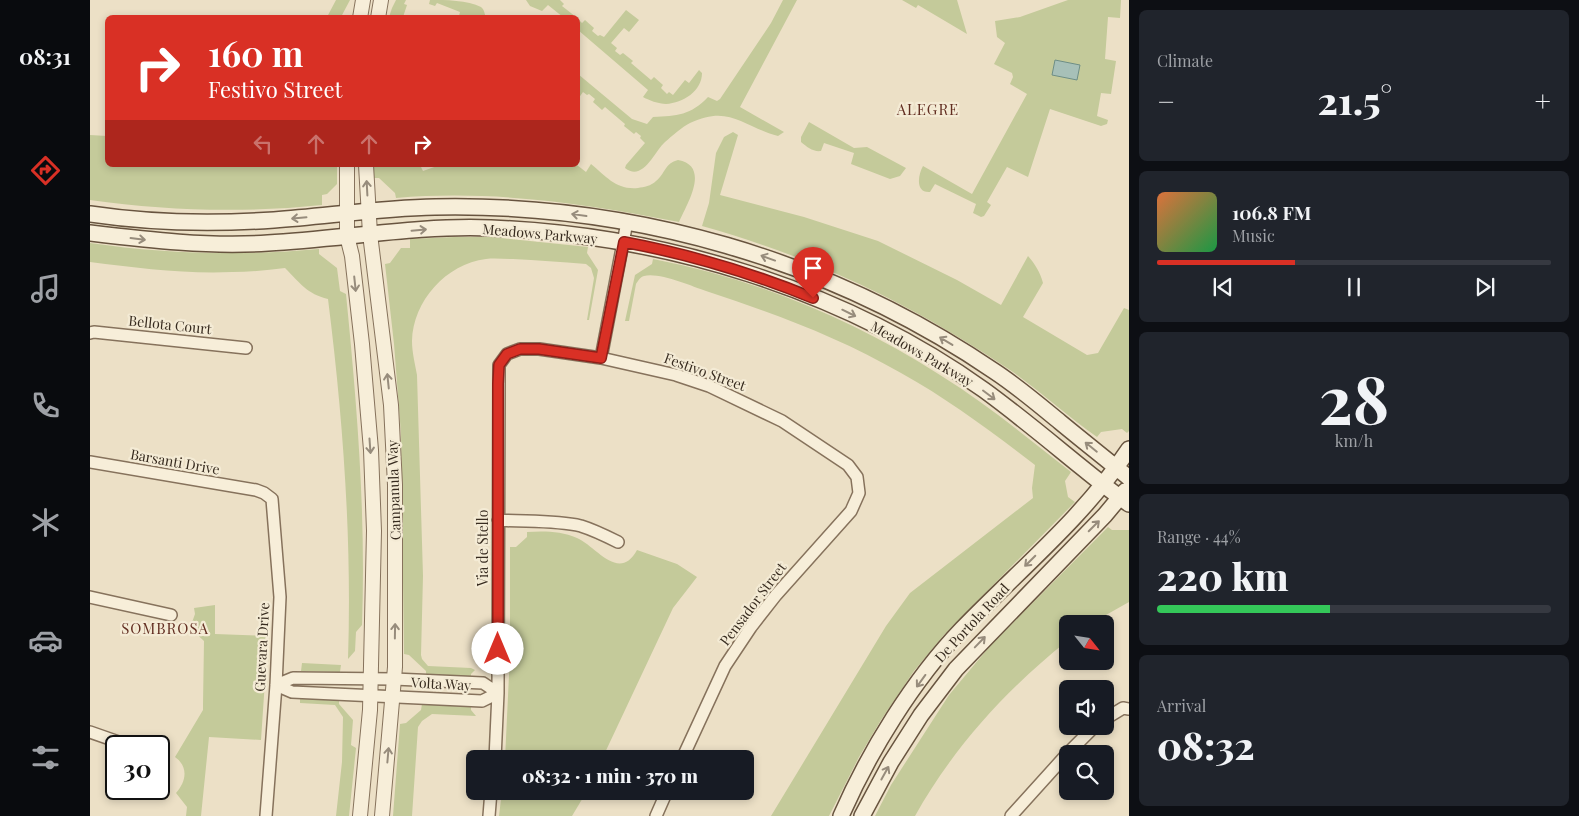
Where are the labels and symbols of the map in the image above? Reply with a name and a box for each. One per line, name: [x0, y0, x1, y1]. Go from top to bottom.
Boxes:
district label: ALEGRE: [896, 99, 959, 119]
one-way arrow: [362, 180, 371, 196]
one-way arrow: [571, 209, 587, 219]
one-way arrow: [291, 213, 307, 223]
street label: Meadows Parkway: [482, 219, 598, 248]
one-way arrow: [411, 225, 427, 234]
one-way arrow: [130, 234, 146, 244]
pin: [792, 247, 834, 298]
one-way arrow: [760, 253, 776, 262]
one-way arrow: [350, 276, 360, 292]
one-way arrow: [841, 309, 856, 319]
street label: Bellota Court: [128, 311, 213, 338]
street label: Meadows Parkway: [867, 316, 977, 391]
one-way arrow: [940, 336, 954, 346]
street label: Festivo Street: [662, 348, 750, 395]
one-way arrow: [383, 373, 393, 389]
one-way arrow: [982, 389, 995, 400]
one-way arrow: [366, 438, 375, 454]
street label: Campanula Way: [382, 440, 405, 541]
one-way arrow: [1085, 442, 1098, 453]
street label: Barsanti Drive: [129, 444, 221, 479]
street label: Via de Stello: [473, 509, 492, 587]
one-way arrow: [1088, 520, 1100, 532]
one-way arrow: [1024, 555, 1037, 567]
street label: Pensador Street: [715, 557, 791, 649]
street label: De Portola Road: [930, 579, 1013, 666]
street label: Guevara Drive: [250, 602, 273, 692]
north arrow: [1059, 615, 1114, 670]
district label: SOMBROSA: [121, 618, 209, 638]
position arrow: [471, 622, 523, 674]
one-way arrow: [390, 623, 400, 639]
one-way arrow: [974, 636, 986, 648]
street label: Volta Way: [409, 672, 472, 695]
one-way arrow: [915, 674, 926, 687]
speed limit sign: 30: [105, 735, 170, 800]
one-way arrow: [383, 748, 393, 764]
one-way arrow: [881, 766, 890, 781]

